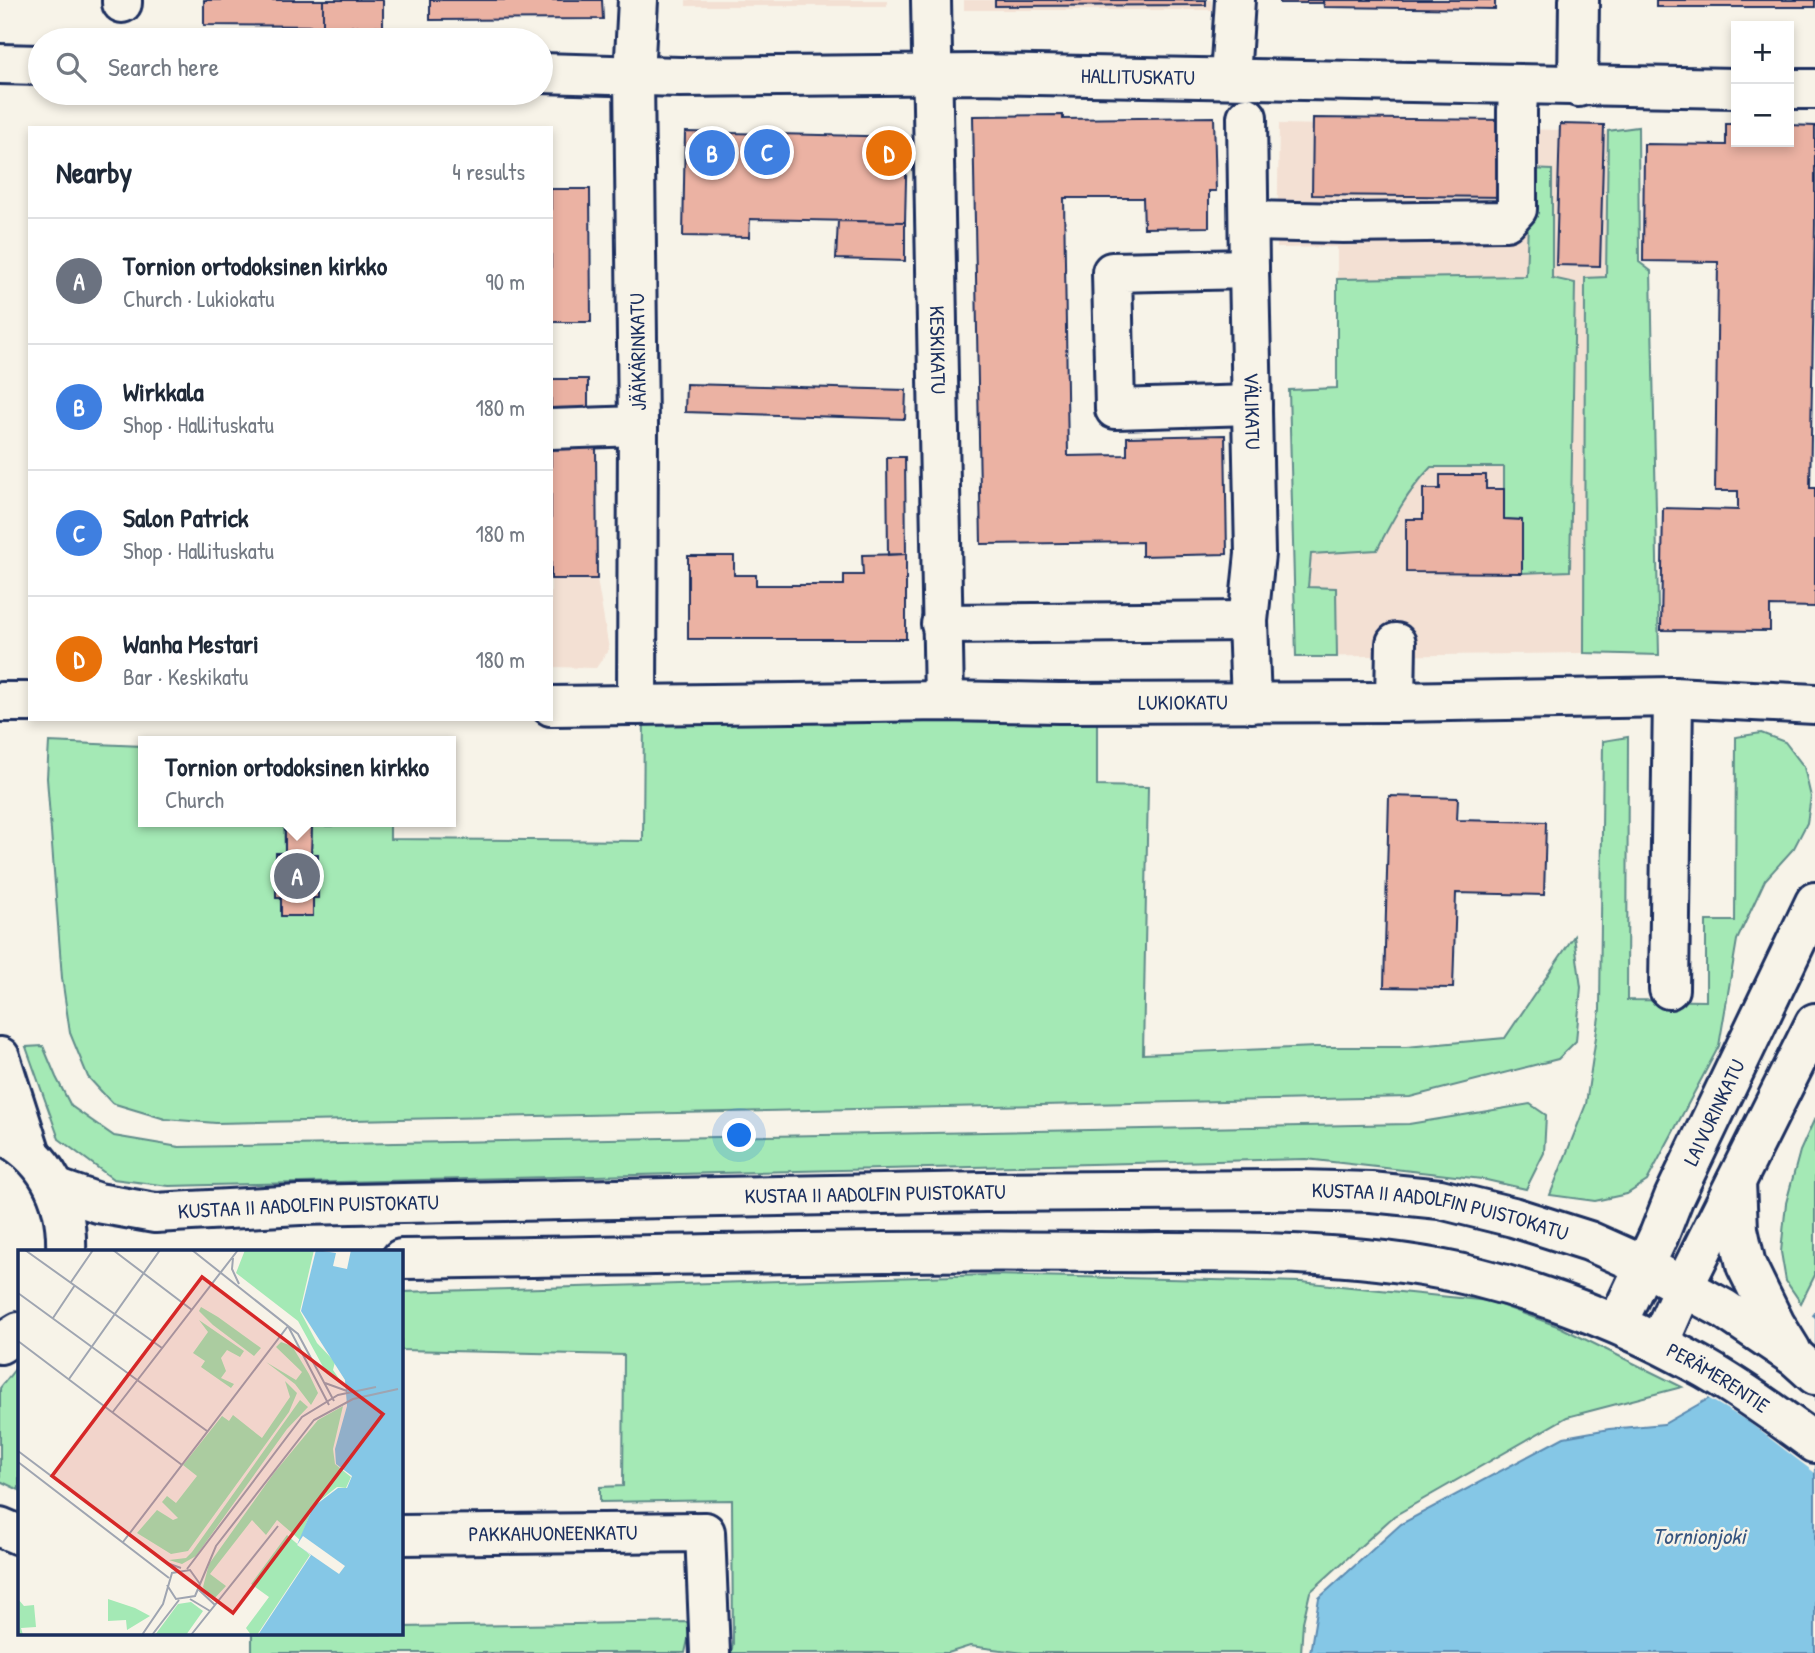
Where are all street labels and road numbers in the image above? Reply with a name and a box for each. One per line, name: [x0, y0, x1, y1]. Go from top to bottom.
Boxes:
street label: HALLITUSKATU: [1081, 61, 1195, 92]
street label: JÄÄKÄRINKATU: [622, 293, 653, 411]
street label: KESKIKATU: [923, 305, 953, 394]
street label: VÄLIKATU: [1237, 372, 1268, 450]
street label: LUKIOKATU: [1138, 687, 1228, 717]
street label: LAIVURINKATU: [1676, 1054, 1752, 1170]
street label: KUSTAA II AADOLFIN PUISTOKATU: [1311, 1175, 1572, 1248]
street label: KUSTAA II AADOLFIN PUISTOKATU: [744, 1177, 1006, 1211]
street label: KUSTAA II AADOLFIN PUISTOKATU: [177, 1187, 439, 1226]
street label: PERÄMERENTIE: [1662, 1335, 1775, 1420]
street label: PAKKAHUONEENKATU: [468, 1518, 638, 1548]

